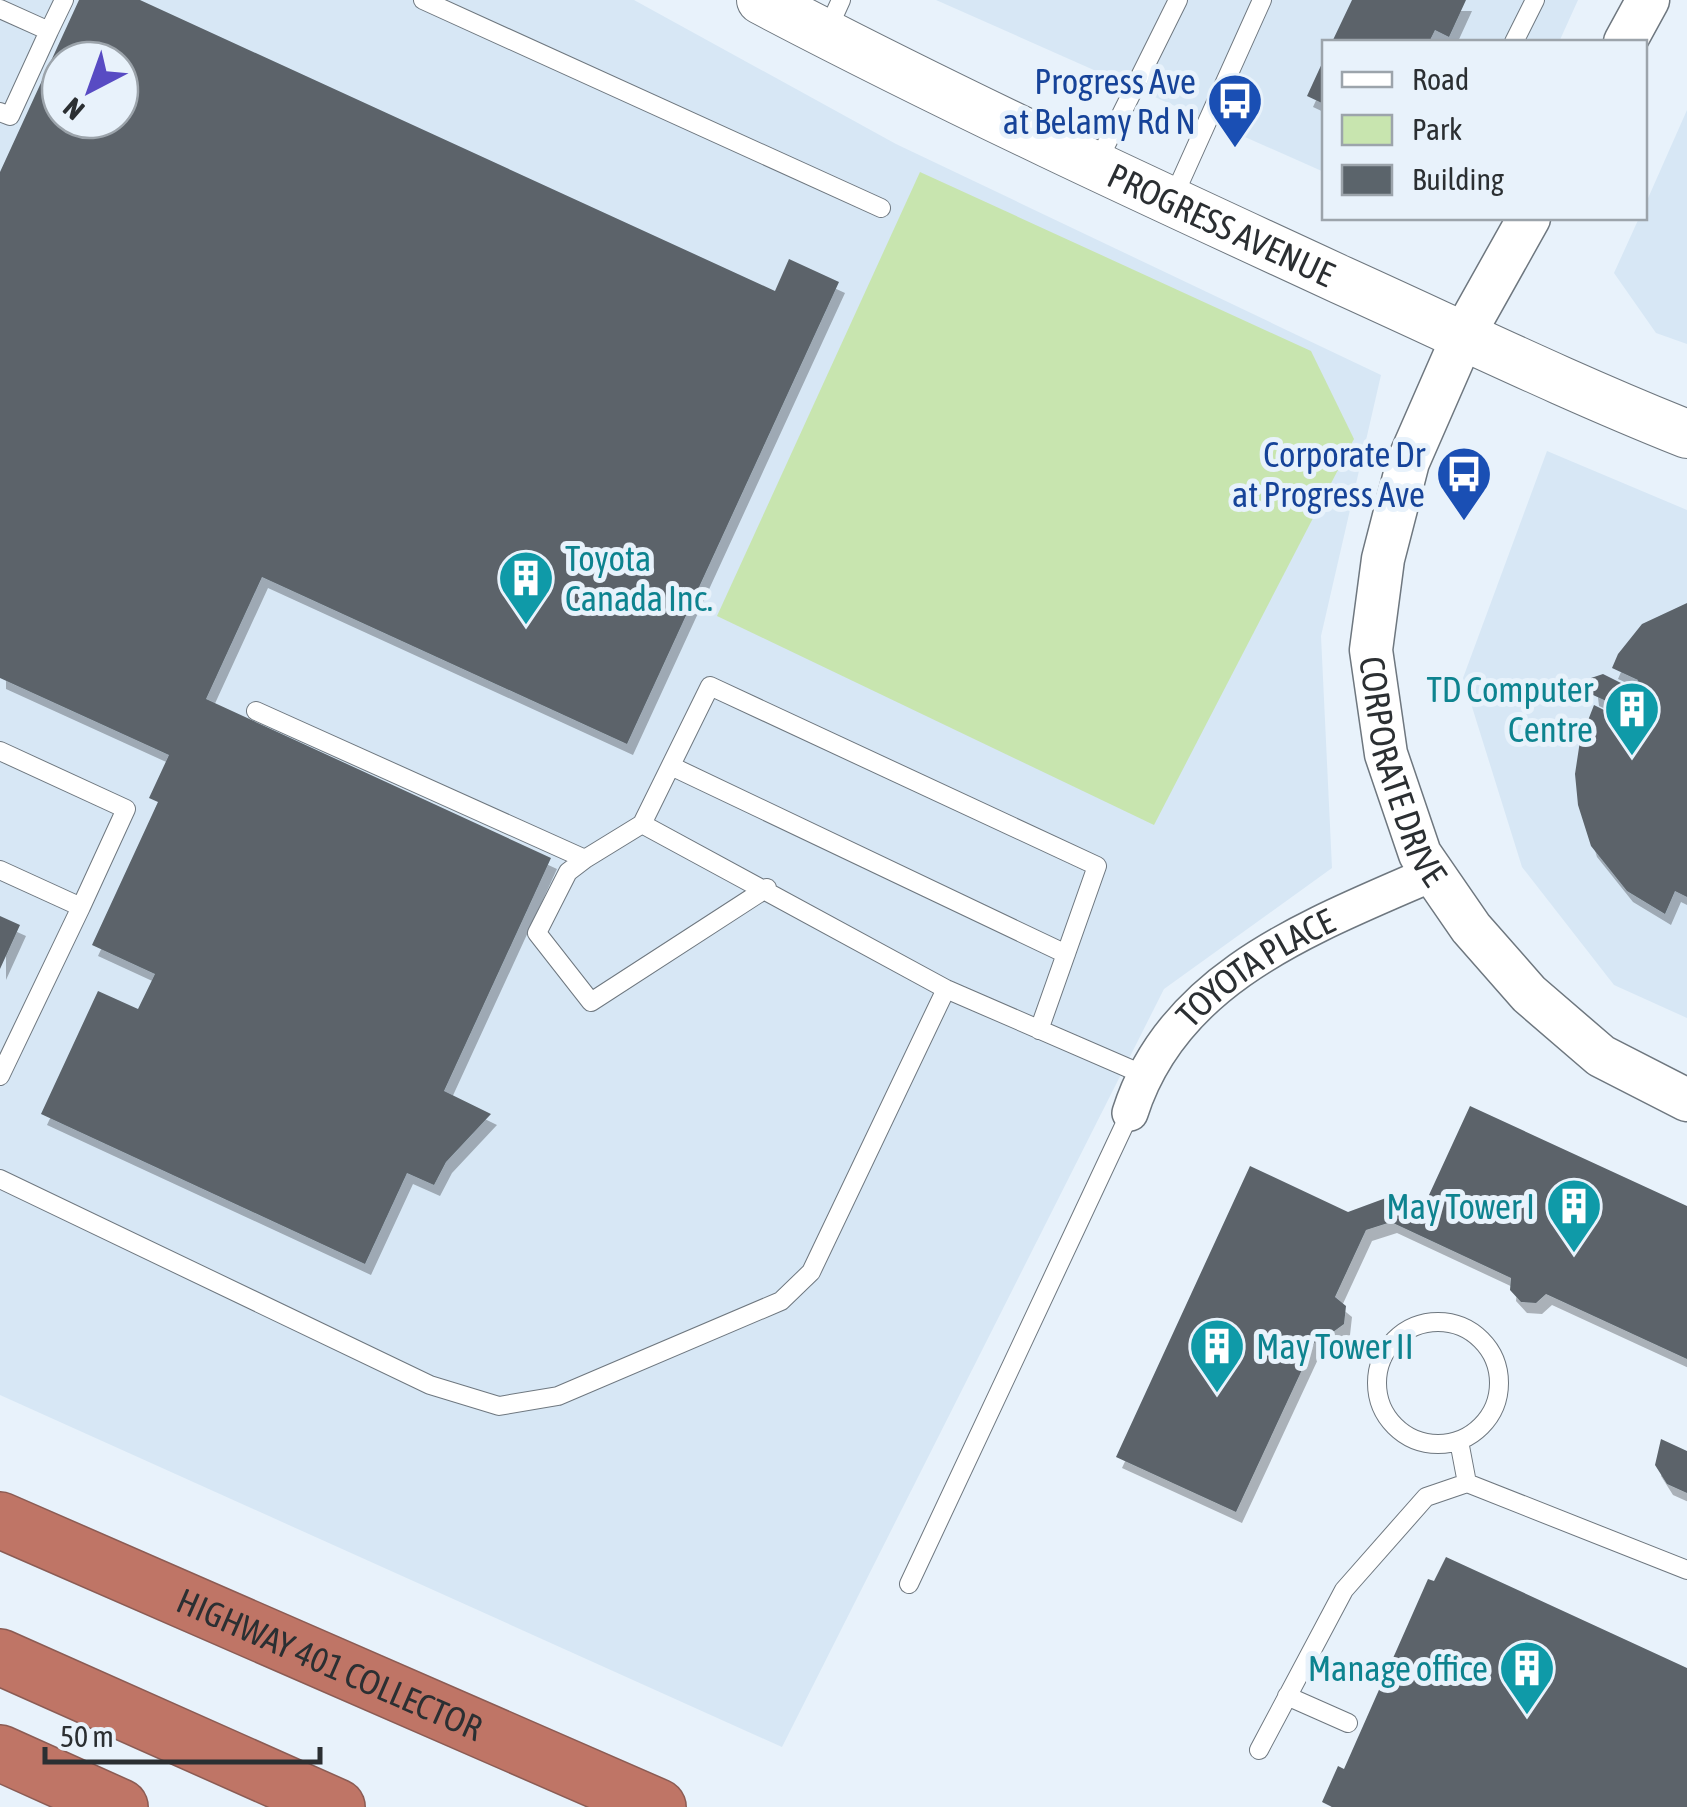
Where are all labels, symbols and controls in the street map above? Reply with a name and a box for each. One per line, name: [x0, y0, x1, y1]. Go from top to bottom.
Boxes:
north arrow: [40, 40, 140, 140]
legend: [1322, 40, 1647, 220]
place label: Progress Ave at Belamy Rd N: [1003, 61, 1196, 141]
text: Road: [1412, 62, 1469, 96]
bus stop icon: Progress Ave at Belamy Rd N: [1205, 71, 1265, 150]
text: N: [57, 91, 90, 126]
text: Park: [1412, 112, 1462, 146]
street label: PROGRESS AVENUE: [1102, 155, 1341, 294]
text: Building: [1412, 162, 1504, 196]
place label: Corporate Dr at Progress Ave: [1232, 434, 1426, 514]
bus stop icon: Corporate Dr at Progress Ave: [1434, 444, 1494, 523]
place label: Toyota Canada Inc.: [565, 538, 713, 618]
building icon: Toyota Canada Inc.: [496, 548, 556, 627]
street label: CORPORATE DRIVE: [1352, 654, 1455, 893]
place label: TD Computer Centre: [1426, 669, 1594, 749]
building icon: TD Computer Centre: [1602, 679, 1662, 758]
street label: TOYOTA PLACE: [1168, 900, 1341, 1035]
building icon: May Tower I: [1544, 1176, 1604, 1255]
place label: May Tower I: [1386, 1186, 1535, 1226]
building icon: May Tower II: [1187, 1316, 1247, 1395]
place label: May Tower II: [1256, 1326, 1414, 1366]
street label: HIGHWAY 401 COLLECTOR: [171, 1580, 489, 1748]
building icon: Manage office: [1497, 1638, 1557, 1717]
place label: Manage office: [1308, 1648, 1488, 1688]
scale bar: [45, 1702, 320, 1764]
text: 50 m: [60, 1719, 114, 1753]

